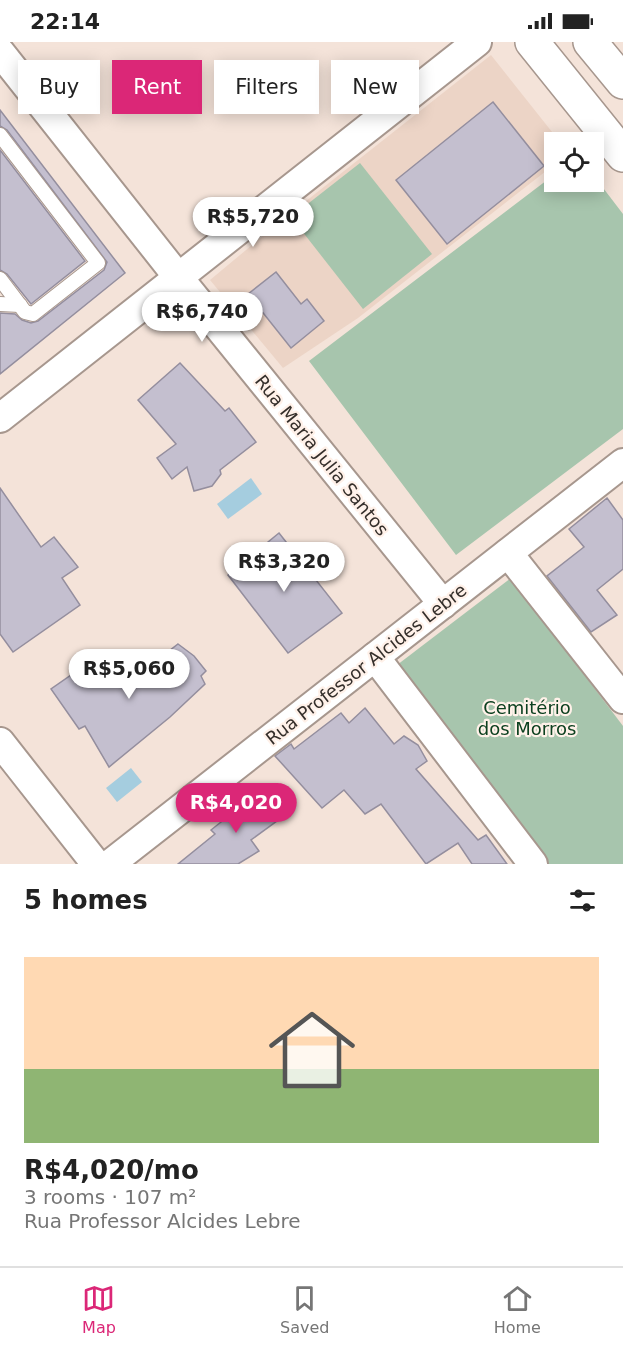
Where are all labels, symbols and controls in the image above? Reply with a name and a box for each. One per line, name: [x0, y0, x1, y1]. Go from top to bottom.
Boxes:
text: 22:14: [30, 9, 100, 34]
chip: Buy: [18, 60, 100, 114]
chip: Rent: [112, 60, 202, 114]
chip: Filters: [214, 60, 319, 114]
chip: New: [331, 60, 419, 114]
map controls: [544, 132, 604, 192]
button: locate: [544, 132, 604, 192]
pin: R$5,720: [198, 197, 308, 248]
text: R$5,720: [207, 204, 299, 228]
pin: R$6,740: [147, 292, 257, 343]
text: R$6,740: [156, 299, 248, 323]
street label: Rua Maria Julia Santos: [251, 371, 393, 539]
pin: R$3,320: [229, 542, 339, 593]
text: R$3,320: [238, 549, 330, 573]
street label: Rua Professor Alcides Lebre: [261, 579, 471, 749]
pin: R$5,060: [74, 649, 184, 700]
text: R$5,060: [83, 656, 175, 680]
park label: Cemitério dos Morros: [478, 697, 576, 739]
pin: R$4,020: [181, 783, 291, 834]
text: R$4,020: [190, 790, 282, 814]
icon: filters: [566, 884, 599, 917]
text: 5 homes: [24, 885, 148, 915]
icon: home: [258, 996, 366, 1104]
text: R$4,020/mo: [24, 1155, 199, 1185]
text: 3 rooms · 107 m²: [24, 1185, 196, 1209]
text: Rua Professor Alcides Lebre: [24, 1209, 300, 1233]
tab: Map: [82, 1282, 116, 1337]
tab: Saved: [280, 1282, 329, 1337]
tab: Home: [494, 1282, 541, 1337]

